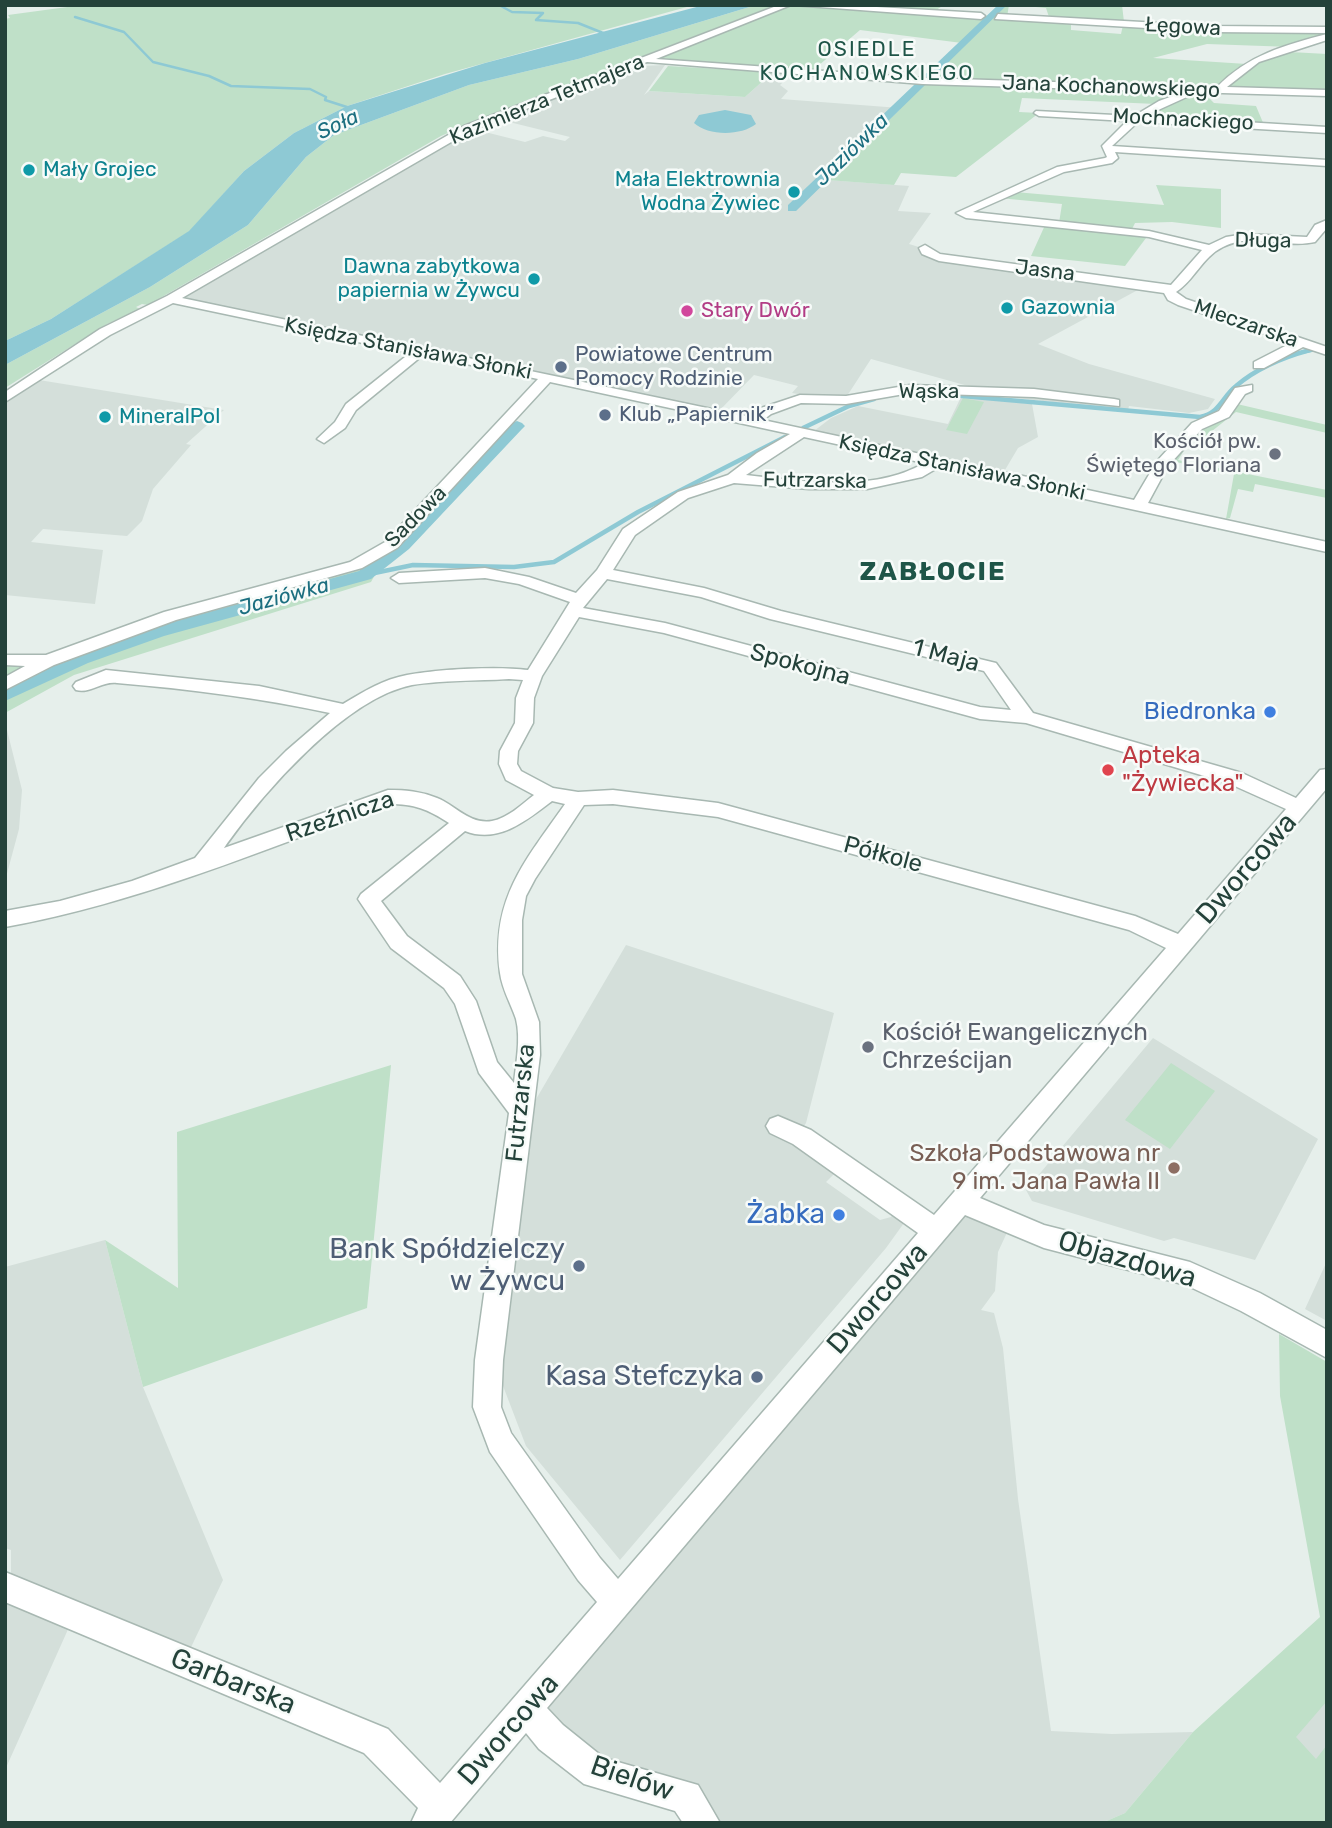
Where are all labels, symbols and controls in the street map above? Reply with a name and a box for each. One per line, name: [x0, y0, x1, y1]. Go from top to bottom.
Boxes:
street label: Łęgowa: [1144, 12, 1222, 42]
district label: OSIEDLE KOCHANOWSKIEGO: [761, 37, 973, 87]
street label: Kazimierza Tetmajera: [446, 49, 648, 151]
street label: Jana Kochanowskiego: [1001, 71, 1221, 103]
water label: Soła: [313, 104, 363, 146]
street label: Mochnackiego: [1112, 104, 1254, 136]
water label: Jaziówka: [810, 109, 894, 191]
place label: Mały Grojec: [43, 157, 157, 183]
marker: Mały Grojec: [21, 162, 37, 178]
place label: Mała Elektrownia Wodna Żywiec: [615, 167, 780, 217]
marker: Mała Elektrownia Wodna Żywiec: [786, 184, 802, 200]
street label: Długa: [1234, 228, 1292, 254]
place label: Dawna zabytkowa papiernia w Żywcu: [338, 254, 520, 304]
street label: Jasna: [1014, 255, 1076, 287]
marker: Dawna zabytkowa papiernia w Żywcu: [526, 271, 542, 287]
street label: Mleczarska: [1191, 294, 1301, 354]
place label: Gazownia: [1021, 295, 1115, 321]
place label: Stary Dwór: [701, 298, 810, 324]
marker: Gazownia: [999, 300, 1015, 316]
marker: Stary Dwór: [679, 303, 695, 319]
street label: Księdza Stanisława Słonki: [282, 313, 534, 385]
place label: Powiatowe Centrum Pomocy Rodzinie: [575, 342, 773, 392]
marker: Powiatowe Centrum Pomocy Rodzinie: [553, 359, 569, 375]
street label: Wąska: [899, 379, 959, 405]
place label: Klub „Papiernik”: [619, 402, 774, 428]
place label: MineralPol: [119, 404, 220, 430]
marker: Klub „Papiernik”: [597, 407, 613, 423]
marker: MineralPol: [97, 409, 113, 425]
place label: Kościół pw. Świętego Floriana: [1086, 429, 1261, 479]
street label: Księdza Stanisława Słonki: [836, 430, 1088, 506]
marker: Kościół pw. Świętego Floriana: [1267, 446, 1283, 462]
street label: Futrzarska: [763, 467, 867, 495]
street label: Sadowa: [380, 481, 452, 553]
district label: ZABŁOCIE: [860, 556, 1006, 588]
water label: Jaziówka: [236, 573, 332, 621]
street label: 1 Maja: [909, 633, 983, 679]
street label: Spokojna: [747, 638, 853, 692]
place label: Biedronka: [1144, 698, 1256, 726]
marker: Biedronka: [1262, 704, 1278, 720]
place label: Apteka "Żywiecka": [1122, 742, 1244, 798]
marker: Apteka "Żywiecka": [1100, 762, 1116, 778]
street label: Rzeźnicza: [282, 785, 398, 849]
street label: Dworcowa: [1190, 806, 1304, 932]
street label: Półkole: [840, 831, 926, 879]
place label: Kościół Ewangelicznych Chrześcijan: [882, 1019, 1148, 1075]
marker: Kościół Ewangelicznych Chrześcijan: [860, 1039, 876, 1055]
street label: Futrzarska: [500, 1042, 542, 1164]
place label: Szkoła Podstawowa nr 9 im. Jana Pawła II: [909, 1140, 1160, 1196]
marker: Szkoła Podstawowa nr 9 im. Jana Pawła II: [1166, 1160, 1182, 1176]
place label: Żabka: [746, 1198, 825, 1232]
marker: Żabka: [831, 1207, 847, 1223]
street label: Objazdowa: [1054, 1224, 1200, 1296]
place label: Bank Spółdzielczy w Żywcu: [329, 1233, 565, 1299]
street label: Dworcowa: [821, 1236, 935, 1362]
marker: Bank Spółdzielczy w Żywcu: [571, 1258, 587, 1274]
place label: Kasa Stefczyka: [545, 1360, 743, 1394]
marker: Kasa Stefczyka: [749, 1369, 765, 1385]
street label: Garbarska: [166, 1642, 300, 1722]
street label: Dworcowa: [452, 1667, 566, 1793]
street label: Bielów: [586, 1749, 678, 1809]

